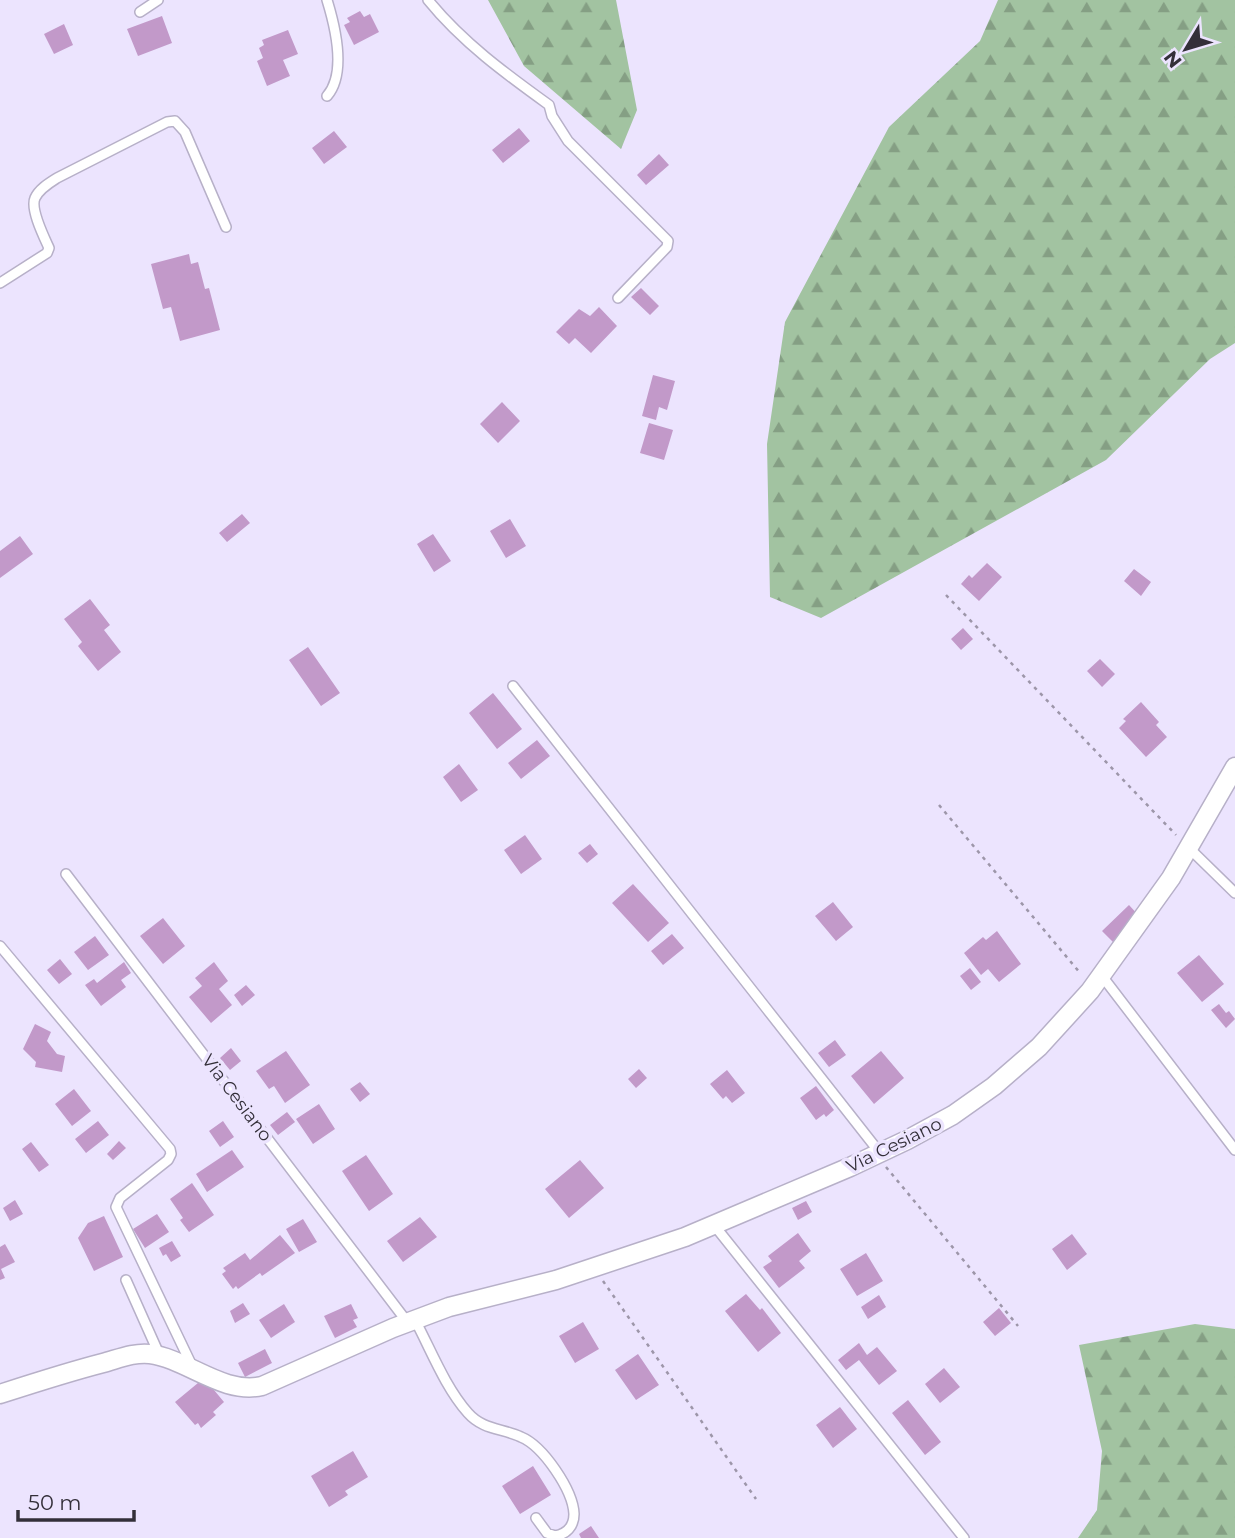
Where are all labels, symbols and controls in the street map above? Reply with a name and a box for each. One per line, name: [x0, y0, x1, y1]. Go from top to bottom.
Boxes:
north arrow: [1151, 14, 1221, 84]
text: N: [1159, 46, 1187, 72]
street label: Via Cesiano: [197, 1050, 277, 1146]
street label: Via Cesiano: [843, 1112, 945, 1178]
scale bar: [18, 1478, 133, 1522]
text: 50 m: [28, 1490, 82, 1515]

